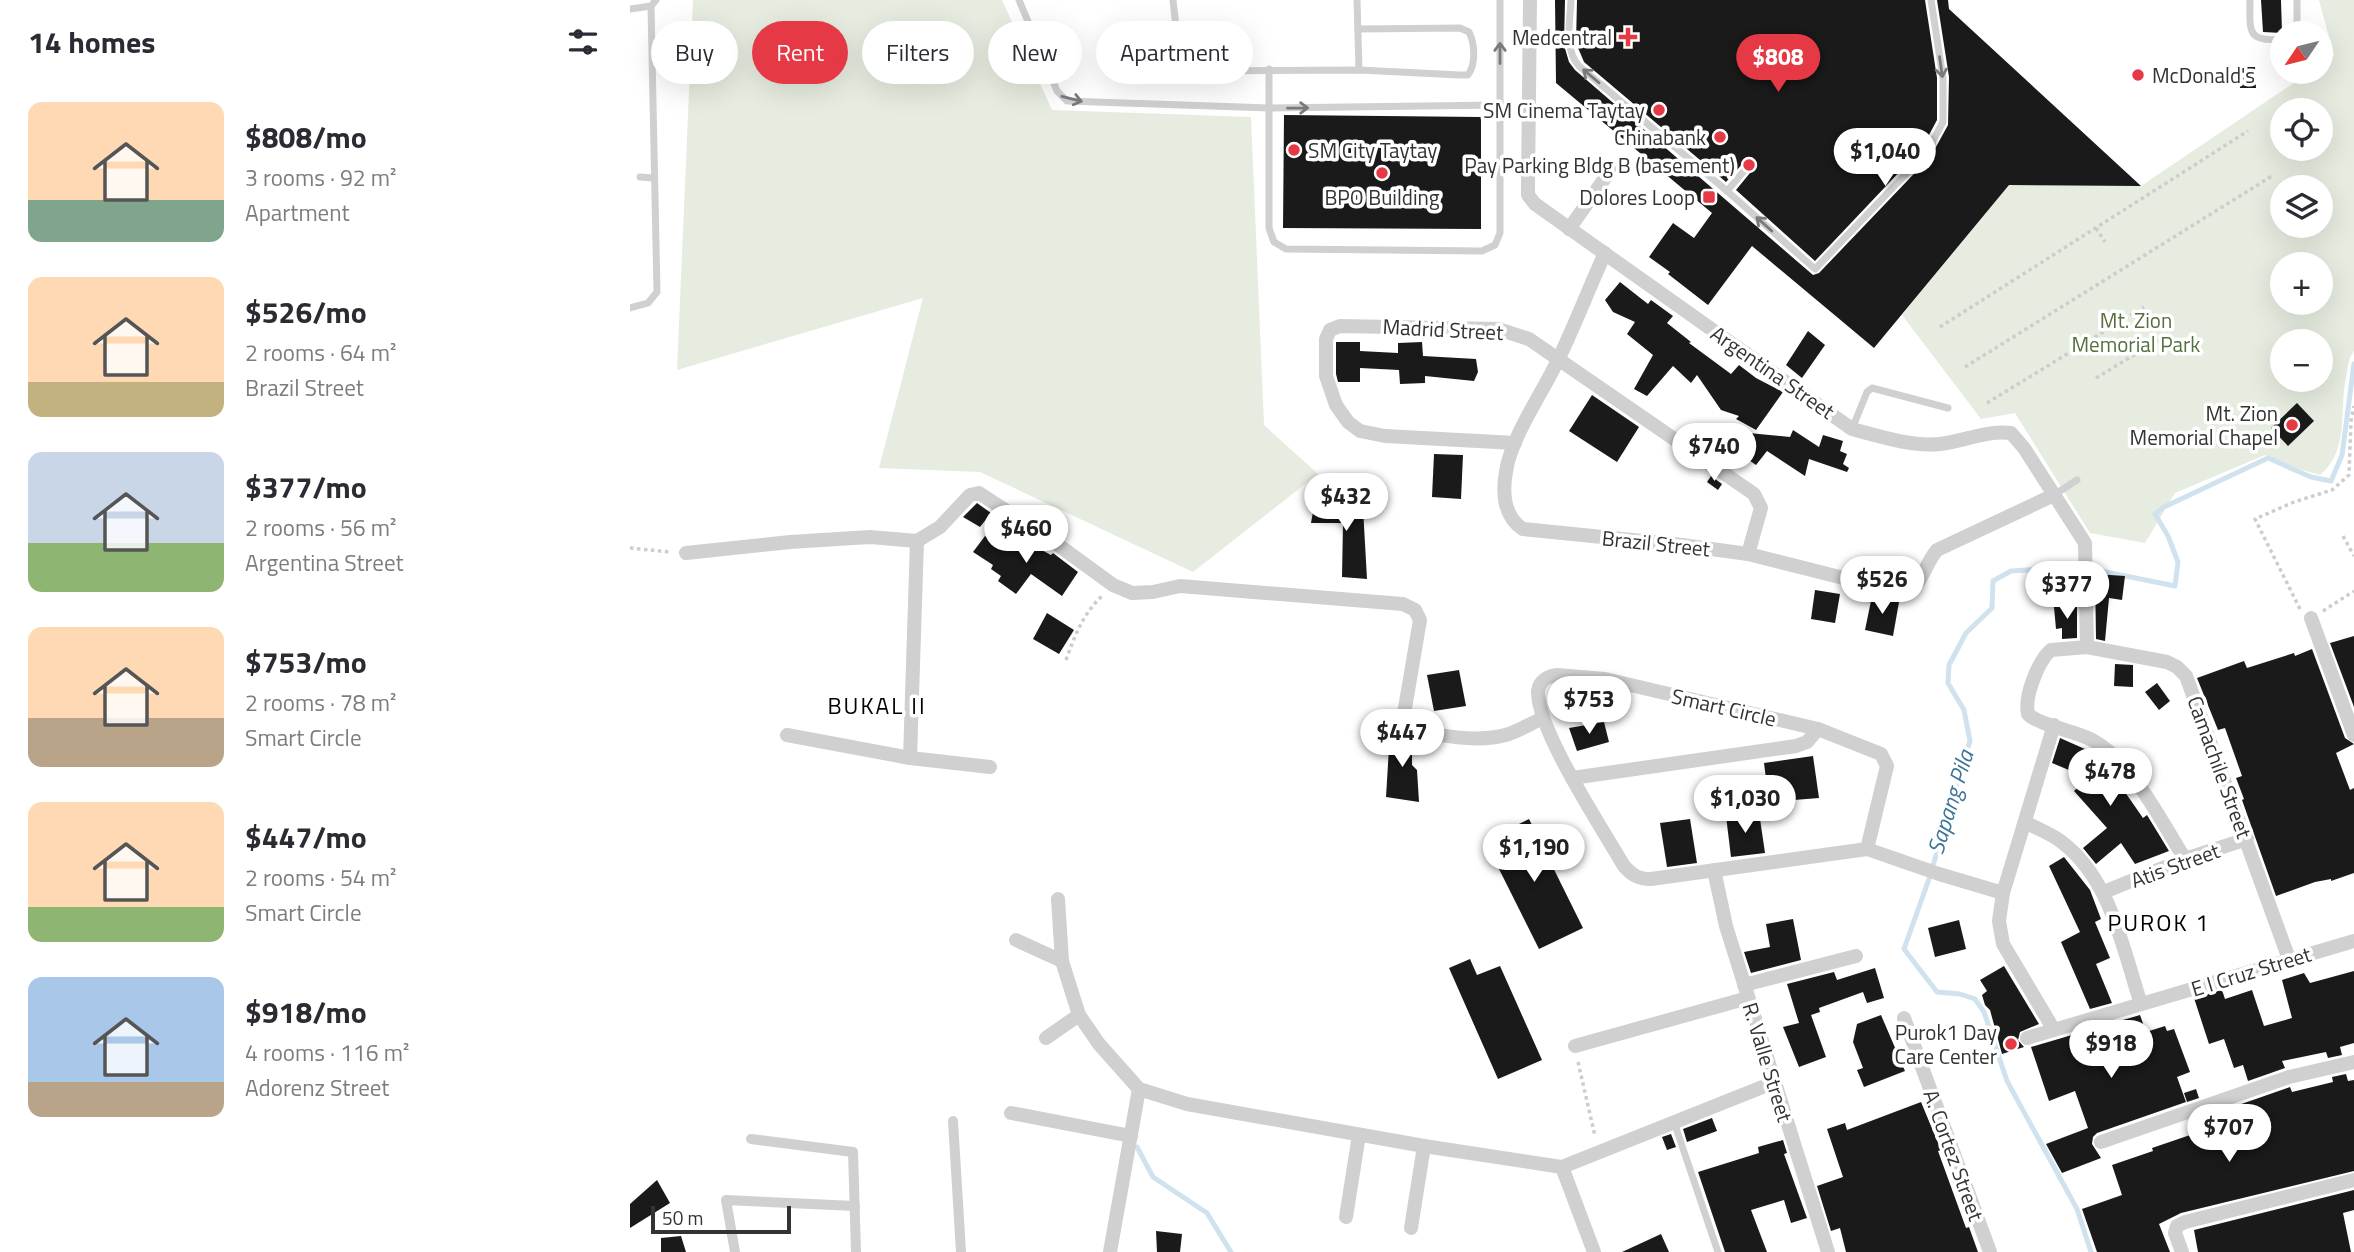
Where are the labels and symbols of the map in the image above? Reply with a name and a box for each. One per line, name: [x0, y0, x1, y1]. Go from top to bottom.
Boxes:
place label: Medcentral: [1512, 21, 1612, 53]
north arrow: [2270, 21, 2333, 84]
marker: Medcentral: [1618, 27, 1638, 47]
pin: $808: [1737, 34, 1819, 94]
one-way arrow: [1494, 41, 1507, 64]
one-way arrow: [1935, 56, 1948, 78]
place label: McDonald's: [2152, 59, 2255, 91]
marker: McDonald's: [2130, 67, 2146, 83]
one-way arrow: [1582, 68, 1600, 84]
one-way arrow: [1060, 93, 1082, 106]
place label: SM Cinema Taytay: [1483, 94, 1645, 126]
one-way arrow: [1287, 101, 1310, 114]
marker: SM Cinema Taytay: [1651, 102, 1667, 118]
place label: Chinabank: [1614, 121, 1706, 153]
pin: $1,040: [1828, 128, 1942, 188]
marker: Chinabank: [1712, 129, 1728, 145]
place label: SM City Taytay: [1308, 134, 1437, 166]
marker: SM City Taytay: [1286, 142, 1302, 158]
place label: Pay Parking Bldg B (basement): [1464, 149, 1735, 181]
marker: Pay Parking Bldg B (basement): [1741, 157, 1757, 173]
marker: BPO Building: [1374, 165, 1390, 181]
place label: BPO Building: [1324, 181, 1440, 213]
place label: Dolores Loop: [1579, 181, 1695, 213]
marker: Dolores Loop: [1701, 189, 1717, 205]
one-way arrow: [1755, 216, 1773, 232]
park label: Mt. Zion Memorial Park: [2072, 304, 2200, 360]
street label: Madrid Street: [1382, 310, 1505, 348]
street label: Argentina Street: [1705, 317, 1842, 427]
place label: Mt. Zion Memorial Chapel: [2130, 397, 2278, 453]
marker: Mt. Zion Memorial Chapel: [2284, 417, 2300, 433]
pin: $740: [1673, 424, 1755, 483]
pin: $432: [1305, 474, 1387, 533]
pin: $460: [985, 505, 1067, 565]
street label: Brazil Street: [1600, 521, 1712, 565]
pin: $526: [1841, 556, 1923, 616]
pin: $377: [2026, 562, 2108, 621]
pin: $753: [1548, 676, 1630, 736]
street label: Smart Circle: [1669, 679, 1779, 735]
district label: BUKAL II: [827, 688, 927, 723]
street label: Camachile Street: [2179, 691, 2261, 843]
pin: $447: [1361, 710, 1443, 769]
water label: Sapang Pila: [1918, 744, 1983, 858]
pin: $478: [2069, 748, 2151, 808]
pin: $1,030: [1688, 776, 1802, 835]
pin: $1,190: [1477, 824, 1591, 884]
street label: Atis Street: [2126, 834, 2225, 896]
district label: PUROK 1: [2108, 905, 2210, 940]
street label: E I Cruz Street: [2187, 937, 2316, 1004]
street label: R. Valle Street: [1735, 998, 1802, 1126]
place label: Purok1 Day Care Center: [1894, 1016, 1997, 1072]
pin: $918: [2070, 1020, 2152, 1080]
marker: Purok1 Day Care Center: [2003, 1036, 2019, 1052]
street label: A. Cortez Street: [1915, 1085, 1993, 1226]
pin: $707: [2188, 1104, 2270, 1164]
scale bar: [651, 1203, 791, 1235]

